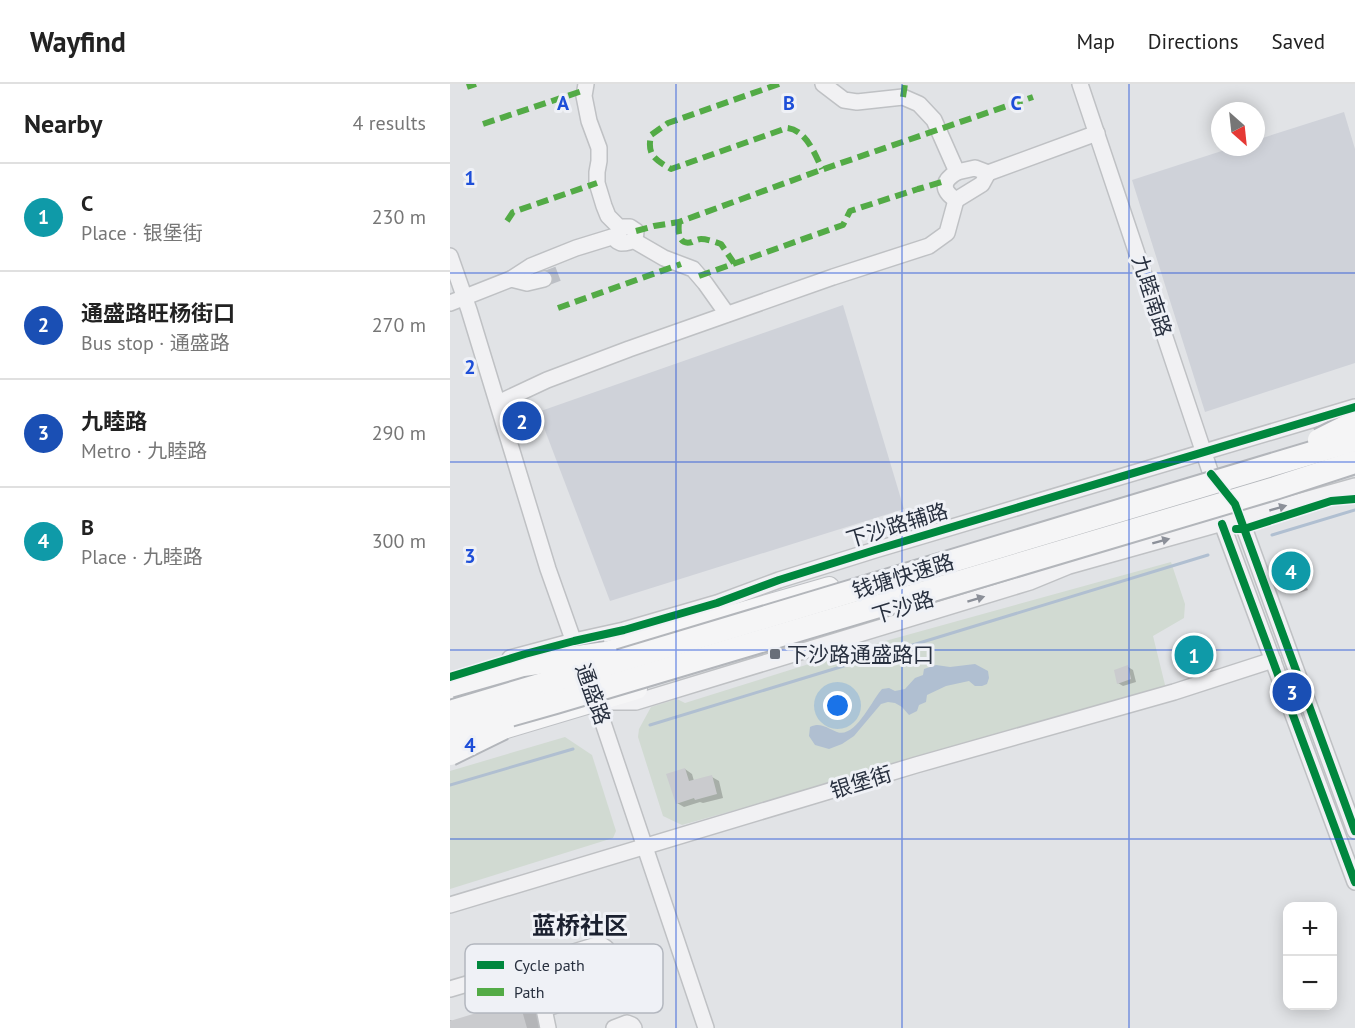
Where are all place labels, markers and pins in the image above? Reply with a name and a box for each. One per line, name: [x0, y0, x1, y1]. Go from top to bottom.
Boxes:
pin: 2: [502, 398, 542, 444]
pin: 4: [1272, 548, 1310, 594]
pin: 1: [1174, 632, 1214, 678]
place label: 下沙路通盛路口: [787, 641, 934, 668]
marker: 下沙路通盛路口: [768, 647, 782, 661]
pin: 3: [1272, 670, 1312, 714]

